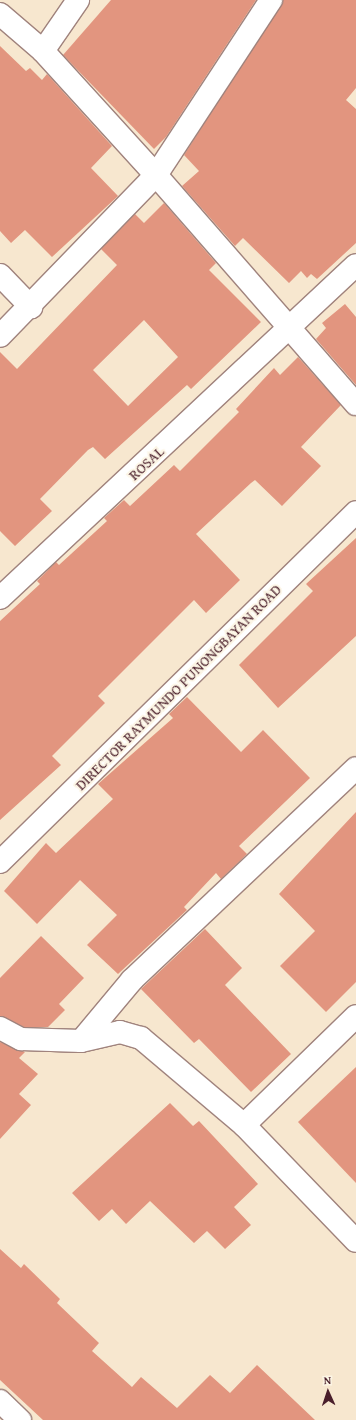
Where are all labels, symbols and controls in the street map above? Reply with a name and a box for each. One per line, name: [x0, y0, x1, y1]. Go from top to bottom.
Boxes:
street label: ROSAL: [125, 442, 167, 484]
street label: DIRECTOR RAYMUNDO PUNONGBAYAN ROAD: [71, 580, 285, 794]
north arrow: [308, 1372, 348, 1412]
text: N: [323, 1372, 331, 1388]

